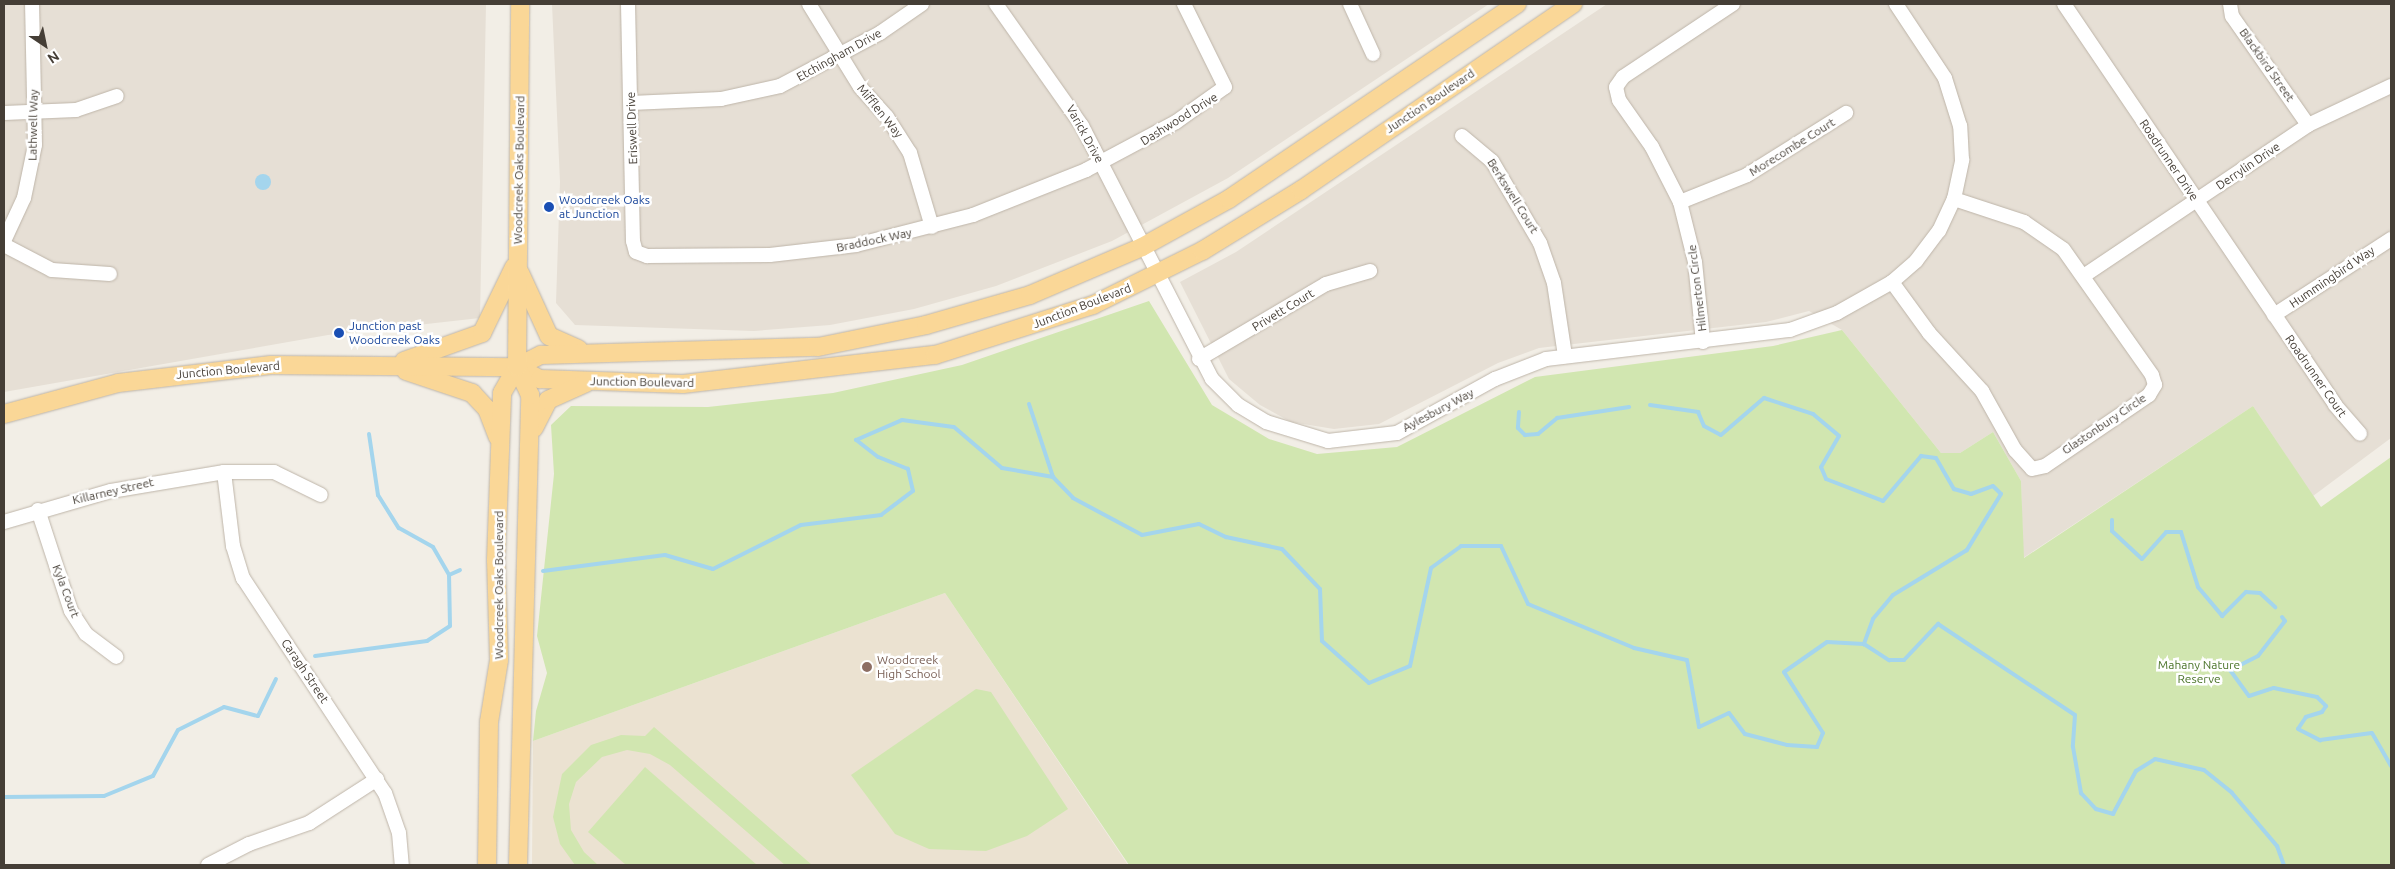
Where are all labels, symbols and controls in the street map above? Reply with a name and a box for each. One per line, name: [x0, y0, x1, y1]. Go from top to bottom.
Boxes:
north arrow: [20, 20, 70, 70]
street label: Etchingham Drive: [794, 26, 884, 84]
street label: Blackbird Street: [2236, 26, 2298, 104]
text: N: [45, 48, 62, 67]
street label: Junction Boulevard: [1383, 66, 1477, 136]
street label: Mifflen Way: [854, 81, 906, 141]
street label: Lathwell Way: [25, 89, 41, 161]
street label: Dashwood Drive: [1138, 90, 1220, 148]
street label: Eriswell Drive: [624, 91, 640, 165]
street label: Woodcreek Oaks Boulevard: [511, 96, 527, 244]
street label: Varick Drive: [1063, 103, 1107, 165]
street label: Morecombe Court: [1746, 115, 1838, 179]
street label: Roadrunner Drive: [2136, 117, 2202, 203]
street label: Derrylin Drive: [2213, 139, 2283, 193]
street label: Berkswell Court: [1484, 156, 1542, 236]
place label: Woodcreek Oaks at Junction: [559, 193, 650, 221]
marker: Woodcreek Oaks at Junction: [543, 201, 555, 213]
street label: Braddock Way: [835, 225, 913, 255]
street label: Hummingbird Way: [2287, 243, 2377, 311]
street label: Hilmerton Circle: [1685, 244, 1709, 332]
street label: Junction Boulevard: [1031, 281, 1133, 331]
street label: Privett Court: [1249, 286, 1317, 334]
place label: Junction past Woodcreek Oaks: [349, 319, 440, 347]
marker: Junction past Woodcreek Oaks: [333, 327, 345, 339]
street label: Roadrunner Court: [2282, 332, 2350, 420]
street label: Junction Boulevard: [175, 358, 281, 382]
street label: Junction Boulevard: [590, 374, 694, 390]
street label: Aylesbury Way: [1400, 385, 1476, 435]
street label: Glastonbury Circle: [2059, 391, 2149, 457]
street label: Killarney Street: [71, 475, 155, 507]
street label: Woodcreek Oaks Boulevard: [492, 511, 506, 659]
street label: Kyla Court: [49, 562, 83, 620]
street label: Caragh Street: [278, 636, 332, 706]
place label: Woodcreek High School: [877, 653, 941, 681]
park label: Mahany Nature Reserve: [2158, 658, 2240, 686]
marker: Woodcreek High School: [861, 661, 873, 673]

